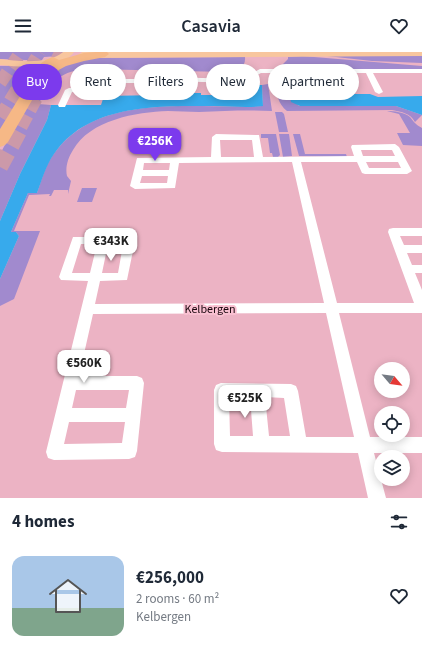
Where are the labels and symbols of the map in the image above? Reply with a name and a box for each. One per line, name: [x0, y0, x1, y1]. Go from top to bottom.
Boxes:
pin: €256K: [127, 128, 183, 162]
pin: €343K: [83, 228, 139, 262]
street label: Kelbergen: [185, 301, 235, 318]
pin: €560K: [56, 350, 112, 384]
north arrow: [374, 362, 410, 398]
pin: €525K: [217, 385, 273, 419]

